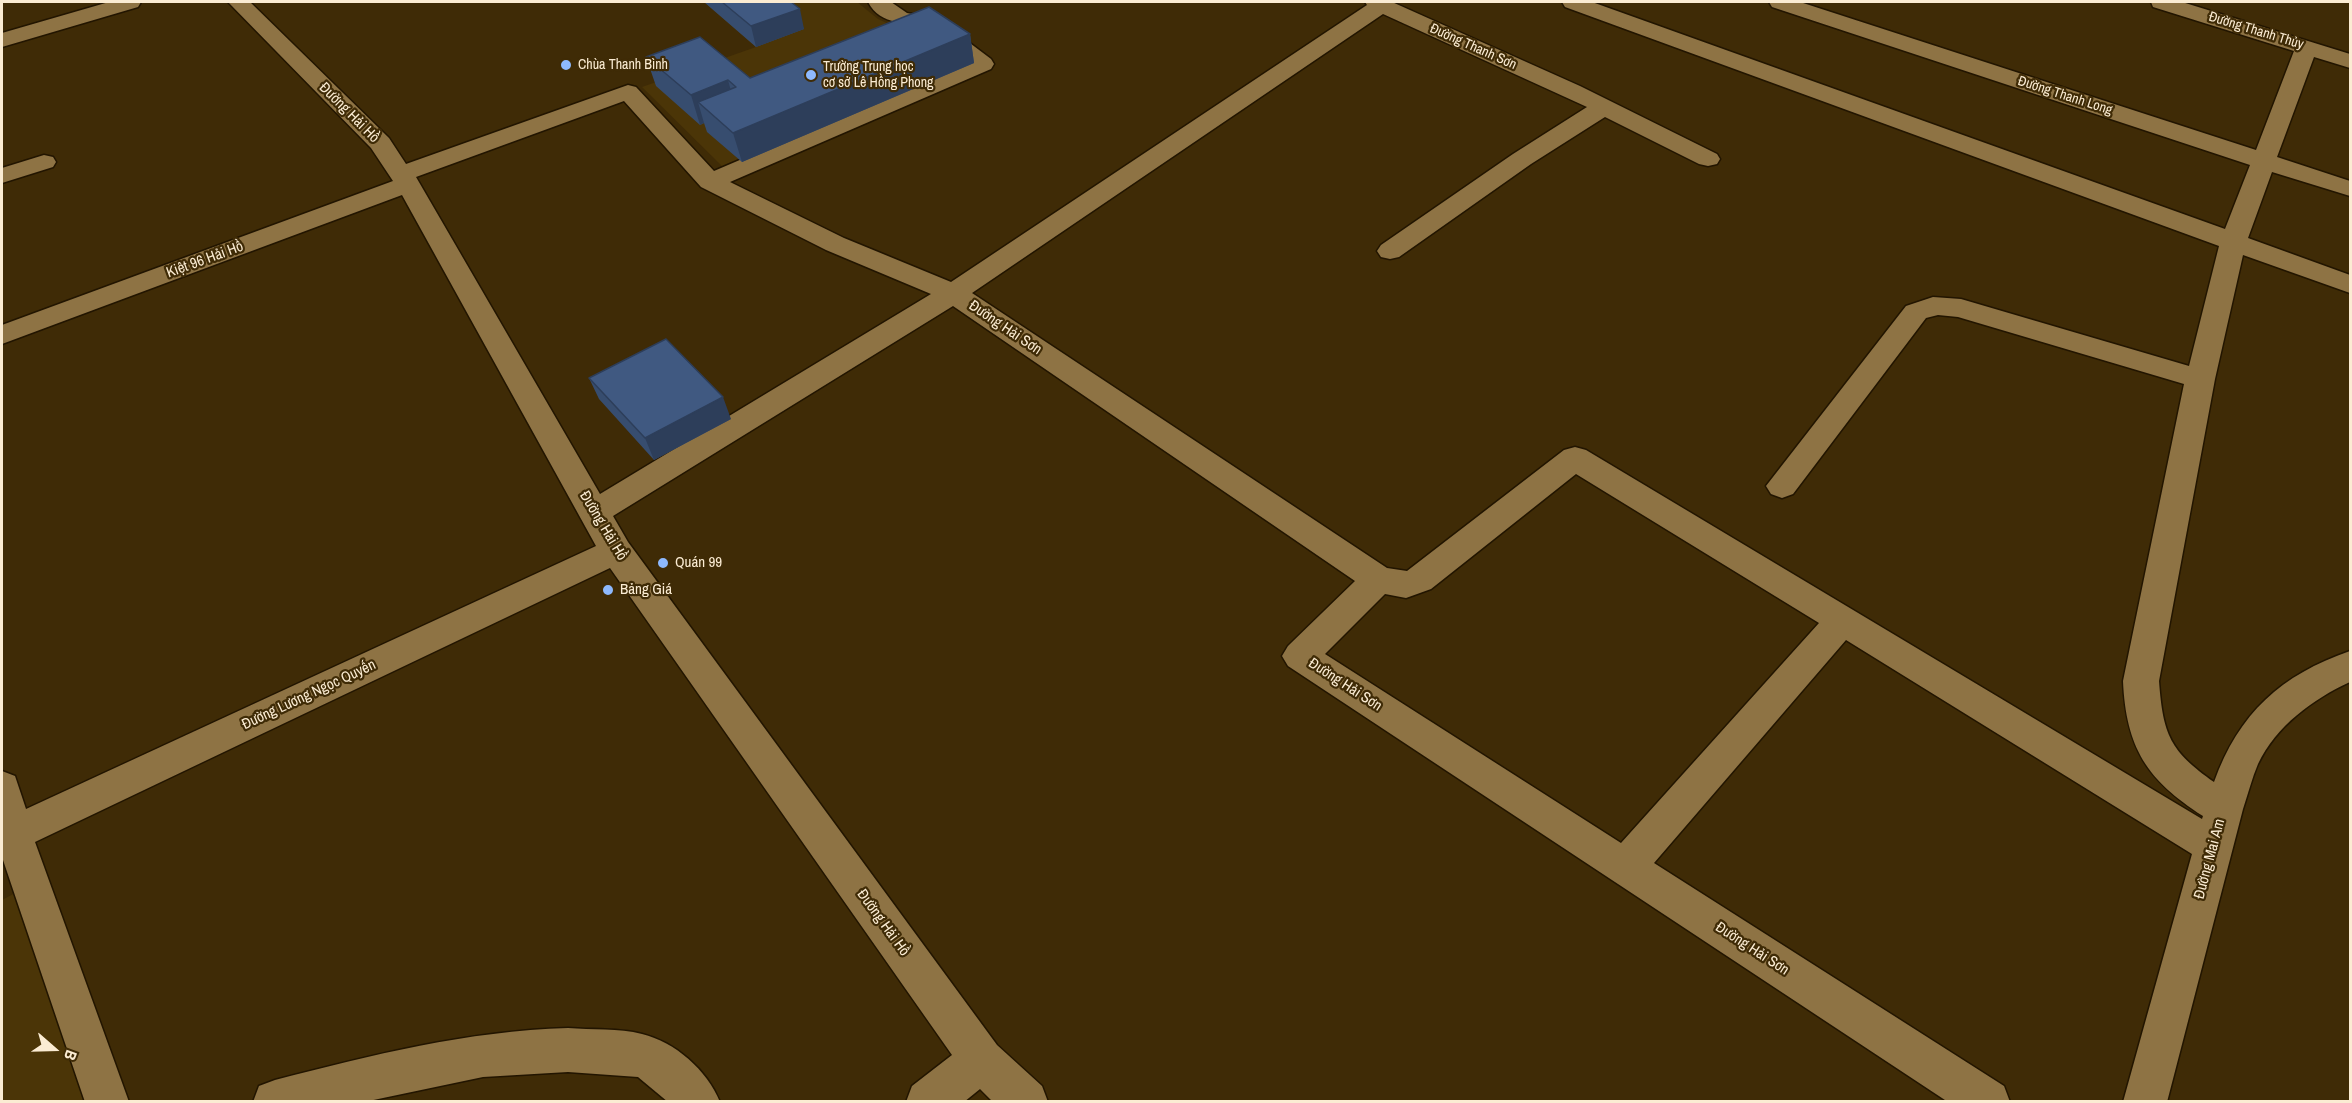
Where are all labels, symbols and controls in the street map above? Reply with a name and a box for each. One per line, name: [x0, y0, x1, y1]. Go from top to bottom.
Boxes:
street label: Đường Thanh Thủy: [2207, 9, 2305, 53]
street label: Đường Thanh Sơn: [1427, 20, 1519, 74]
place label: Chùa Thanh Bình: [578, 57, 668, 73]
marker: Chùa Thanh Bình: [559, 58, 573, 72]
place label: Trường Trung học cơ sở Lê Hồng Phong: [823, 59, 933, 92]
marker: Trường Trung học cơ sở Lê Hồng Phong: [804, 68, 818, 82]
street label: Đường Thanh Long: [2016, 73, 2114, 119]
street label: Đường Hải Hồ: [315, 79, 383, 147]
street label: Kiệt 96 Hải Hồ: [164, 238, 246, 282]
street label: Đường Hải Sơn: [965, 297, 1045, 359]
street label: Đường Hải Hồ: [575, 488, 631, 564]
place label: Quán 99: [675, 554, 722, 572]
marker: Quán 99: [656, 556, 670, 570]
place label: Bảng Giá: [620, 581, 672, 599]
marker: Bảng Giá: [601, 583, 615, 597]
street label: Đường Hải Sơn: [1305, 655, 1385, 715]
street label: Đường Lương Ngọc Quyến: [239, 656, 379, 734]
street label: Đường Mai Am: [2191, 817, 2229, 901]
street label: Đường Hải Hồ: [853, 886, 913, 960]
street label: Đường Hải Sơn: [1712, 919, 1792, 979]
north arrow: [24, 1019, 84, 1079]
text: B: [59, 1047, 83, 1063]

